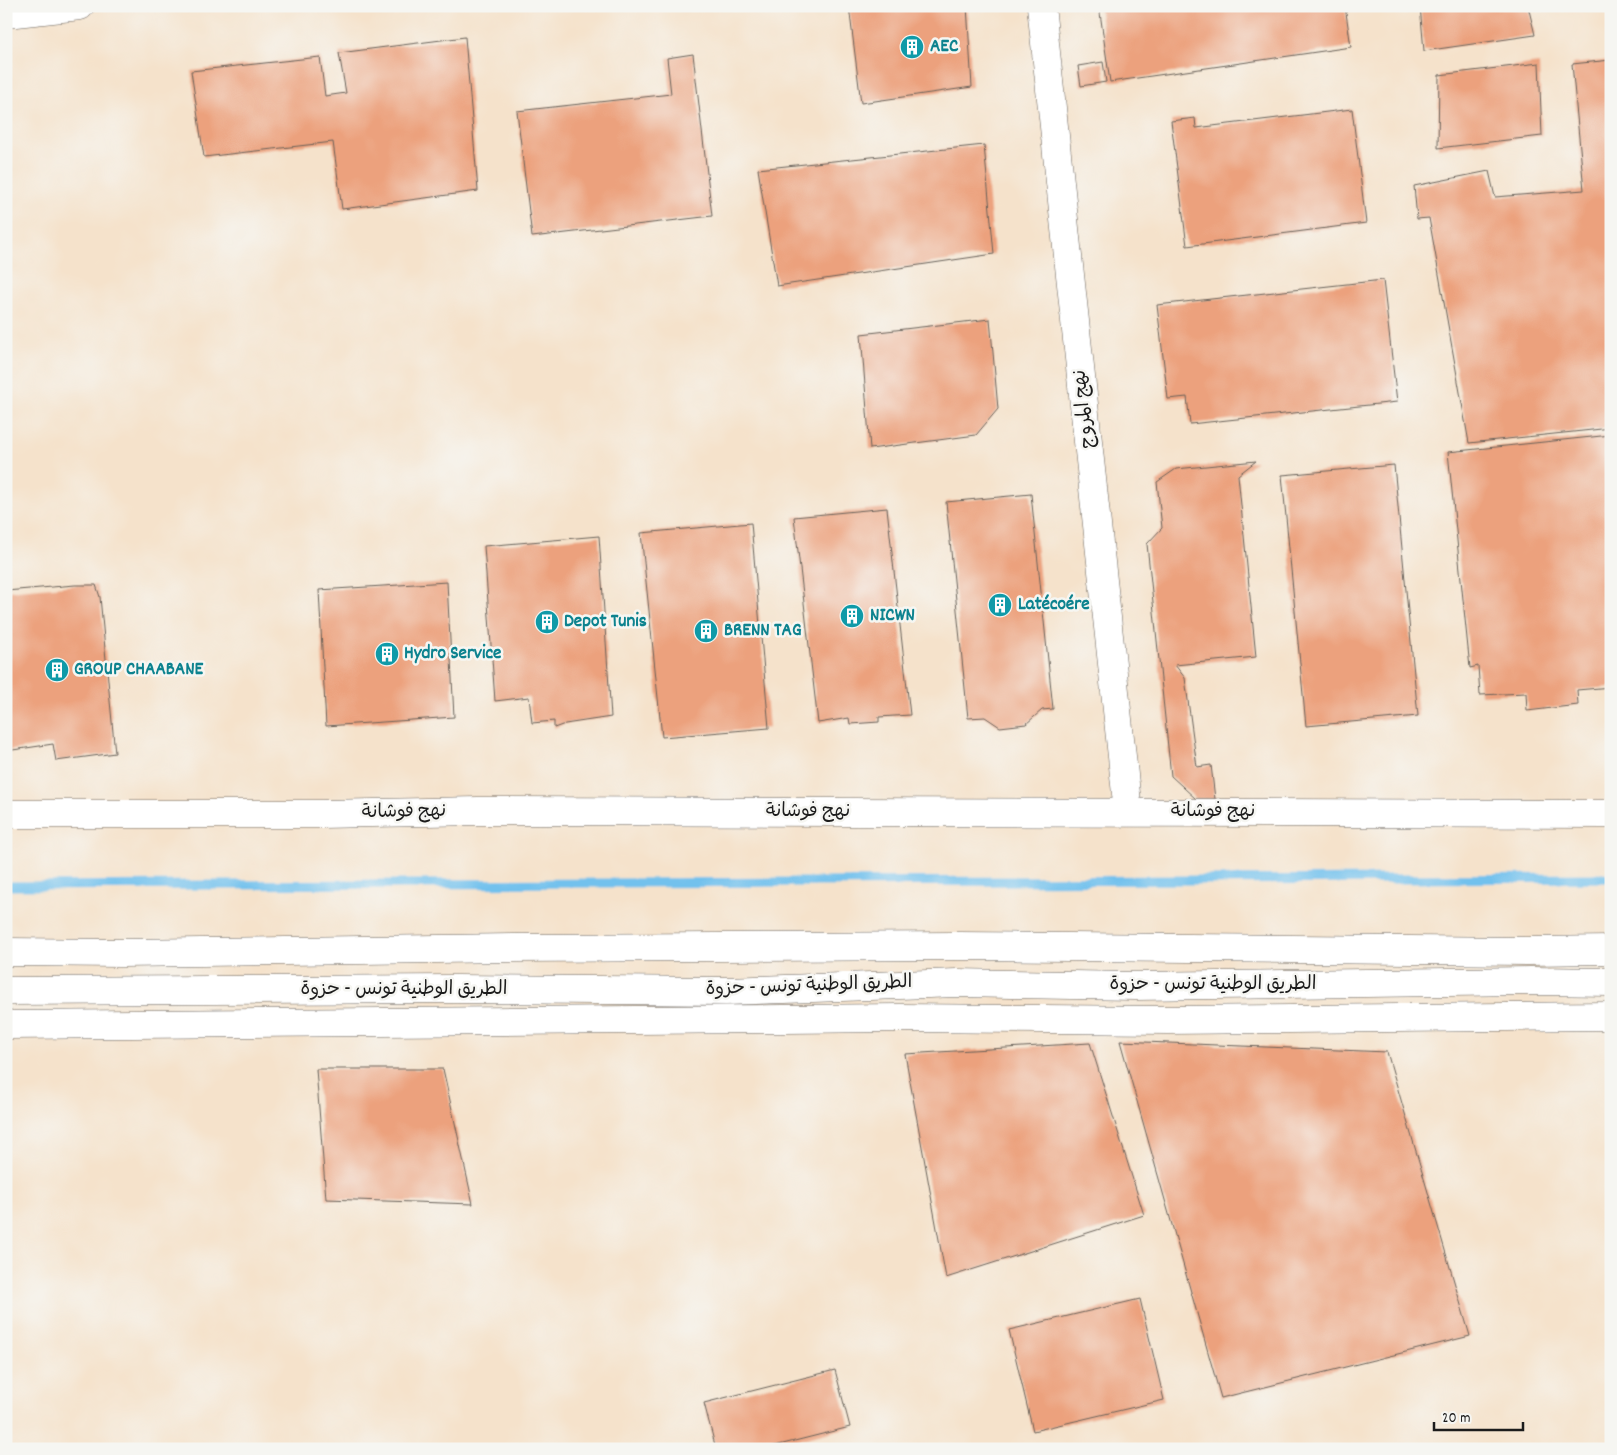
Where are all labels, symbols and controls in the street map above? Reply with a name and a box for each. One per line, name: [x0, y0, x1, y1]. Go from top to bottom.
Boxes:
building icon: AEC: [899, 34, 925, 60]
place label: AEC: [930, 34, 959, 61]
street label: نهج المروج: [1067, 368, 1103, 450]
building icon: Latécoére: [987, 592, 1013, 618]
place label: Latécoére: [1018, 592, 1090, 619]
building icon: NICWN: [839, 603, 865, 629]
place label: NICWN: [870, 603, 915, 630]
building icon: Depot Tunis: [534, 609, 560, 635]
place label: Depot Tunis: [564, 609, 647, 636]
building icon: BRENN TAG: [693, 618, 719, 644]
place label: BRENN TAG: [724, 618, 802, 645]
building icon: Hydro Service: [374, 641, 400, 667]
place label: Hydro Service: [404, 641, 501, 668]
building icon: GROUP CHAABANE: [44, 657, 70, 683]
place label: GROUP CHAABANE: [74, 657, 204, 684]
street label: نهج فوشانة: [361, 799, 447, 827]
street label: نهج فوشانة: [766, 799, 850, 826]
street label: نهج فوشانة: [1171, 799, 1255, 826]
street label: الطريق الوطنية تونس - حزوة: [705, 970, 913, 1004]
street label: الطريق الوطنية تونس - حزوة: [1110, 972, 1316, 999]
street label: الطريق الوطنية تونس - حزوة: [301, 977, 507, 1004]
scale bar: [1434, 1400, 1523, 1432]
text: 20 m: [1442, 1408, 1470, 1430]

